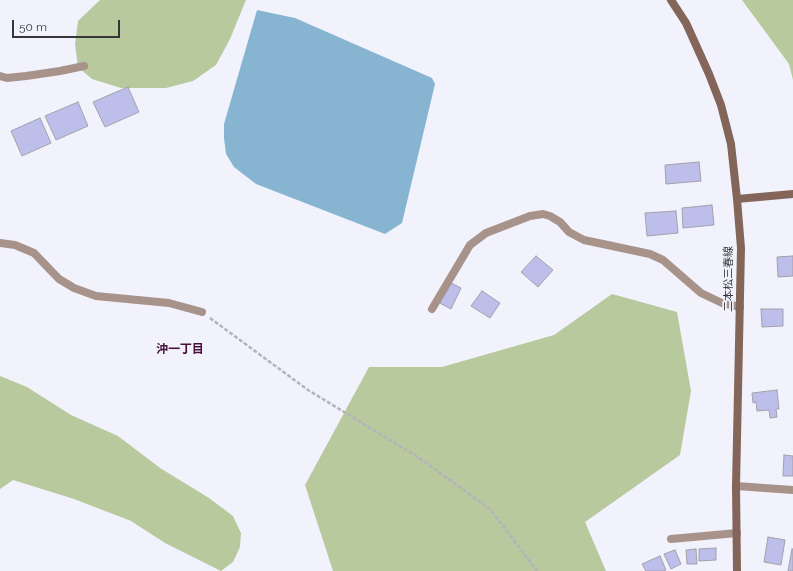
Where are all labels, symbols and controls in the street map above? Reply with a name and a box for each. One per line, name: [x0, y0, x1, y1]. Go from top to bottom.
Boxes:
scale bar: [14, 12, 122, 38]
text: 50 m: [19, 20, 47, 34]
street label: 二本松三春線: [722, 246, 736, 312]
district label: 沖一丁目: [156, 342, 204, 356]

